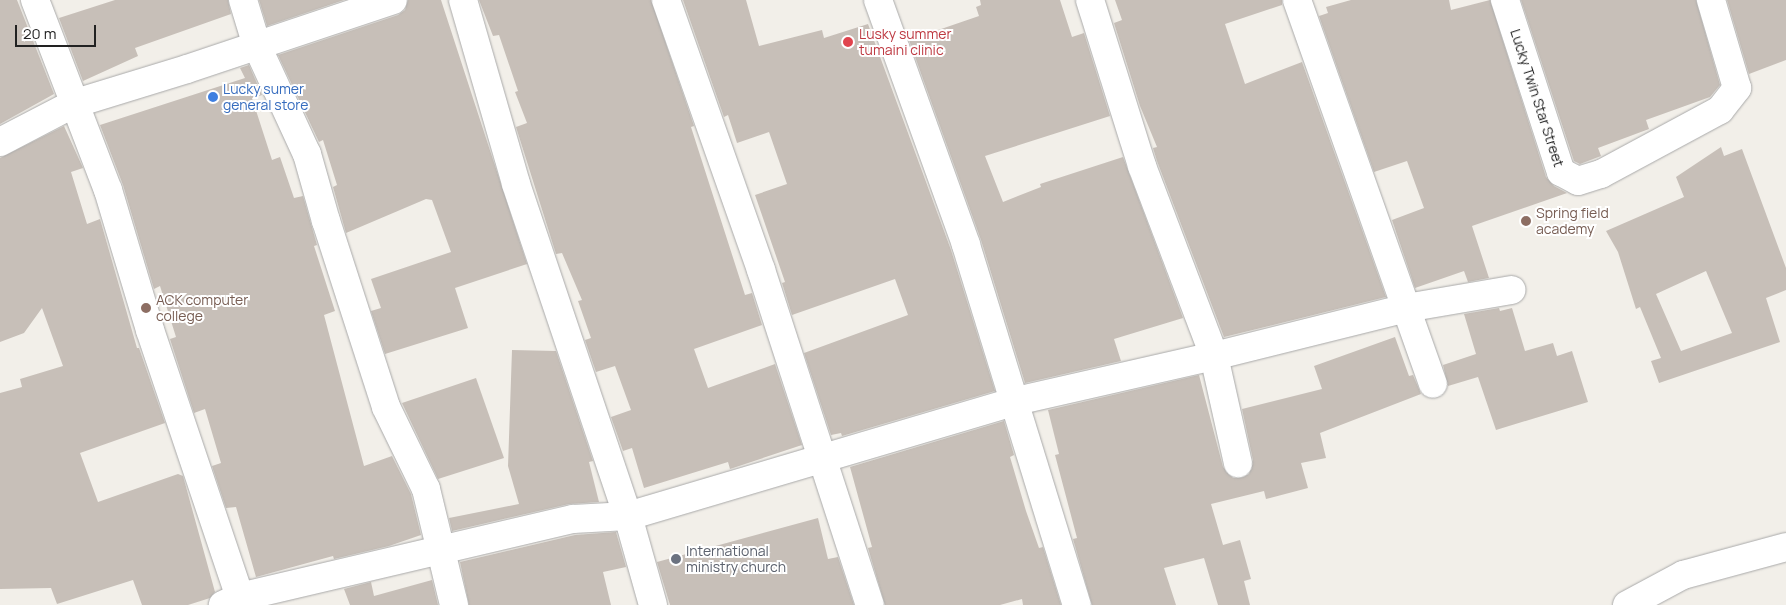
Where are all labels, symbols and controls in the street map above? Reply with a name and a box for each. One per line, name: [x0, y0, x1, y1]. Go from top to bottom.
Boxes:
scale bar: [18, 15, 99, 47]
text: 20 m: [23, 23, 56, 44]
place label: Lusky summer tumaini clinic: [859, 26, 952, 58]
street label: Lucky Twin Star Street: [1507, 27, 1567, 169]
marker: Lusky summer tumaini clinic: [841, 35, 855, 49]
place label: Lucky sumer general store: [223, 81, 308, 114]
marker: Lucky sumer general store: [207, 91, 219, 103]
place label: Spring field academy: [1536, 205, 1609, 238]
marker: Spring field academy: [1520, 215, 1532, 227]
place label: ACK computer college: [156, 292, 249, 324]
marker: ACK computer college: [140, 302, 152, 314]
place label: International ministry church: [686, 543, 786, 576]
marker: International ministry church: [670, 553, 682, 565]

